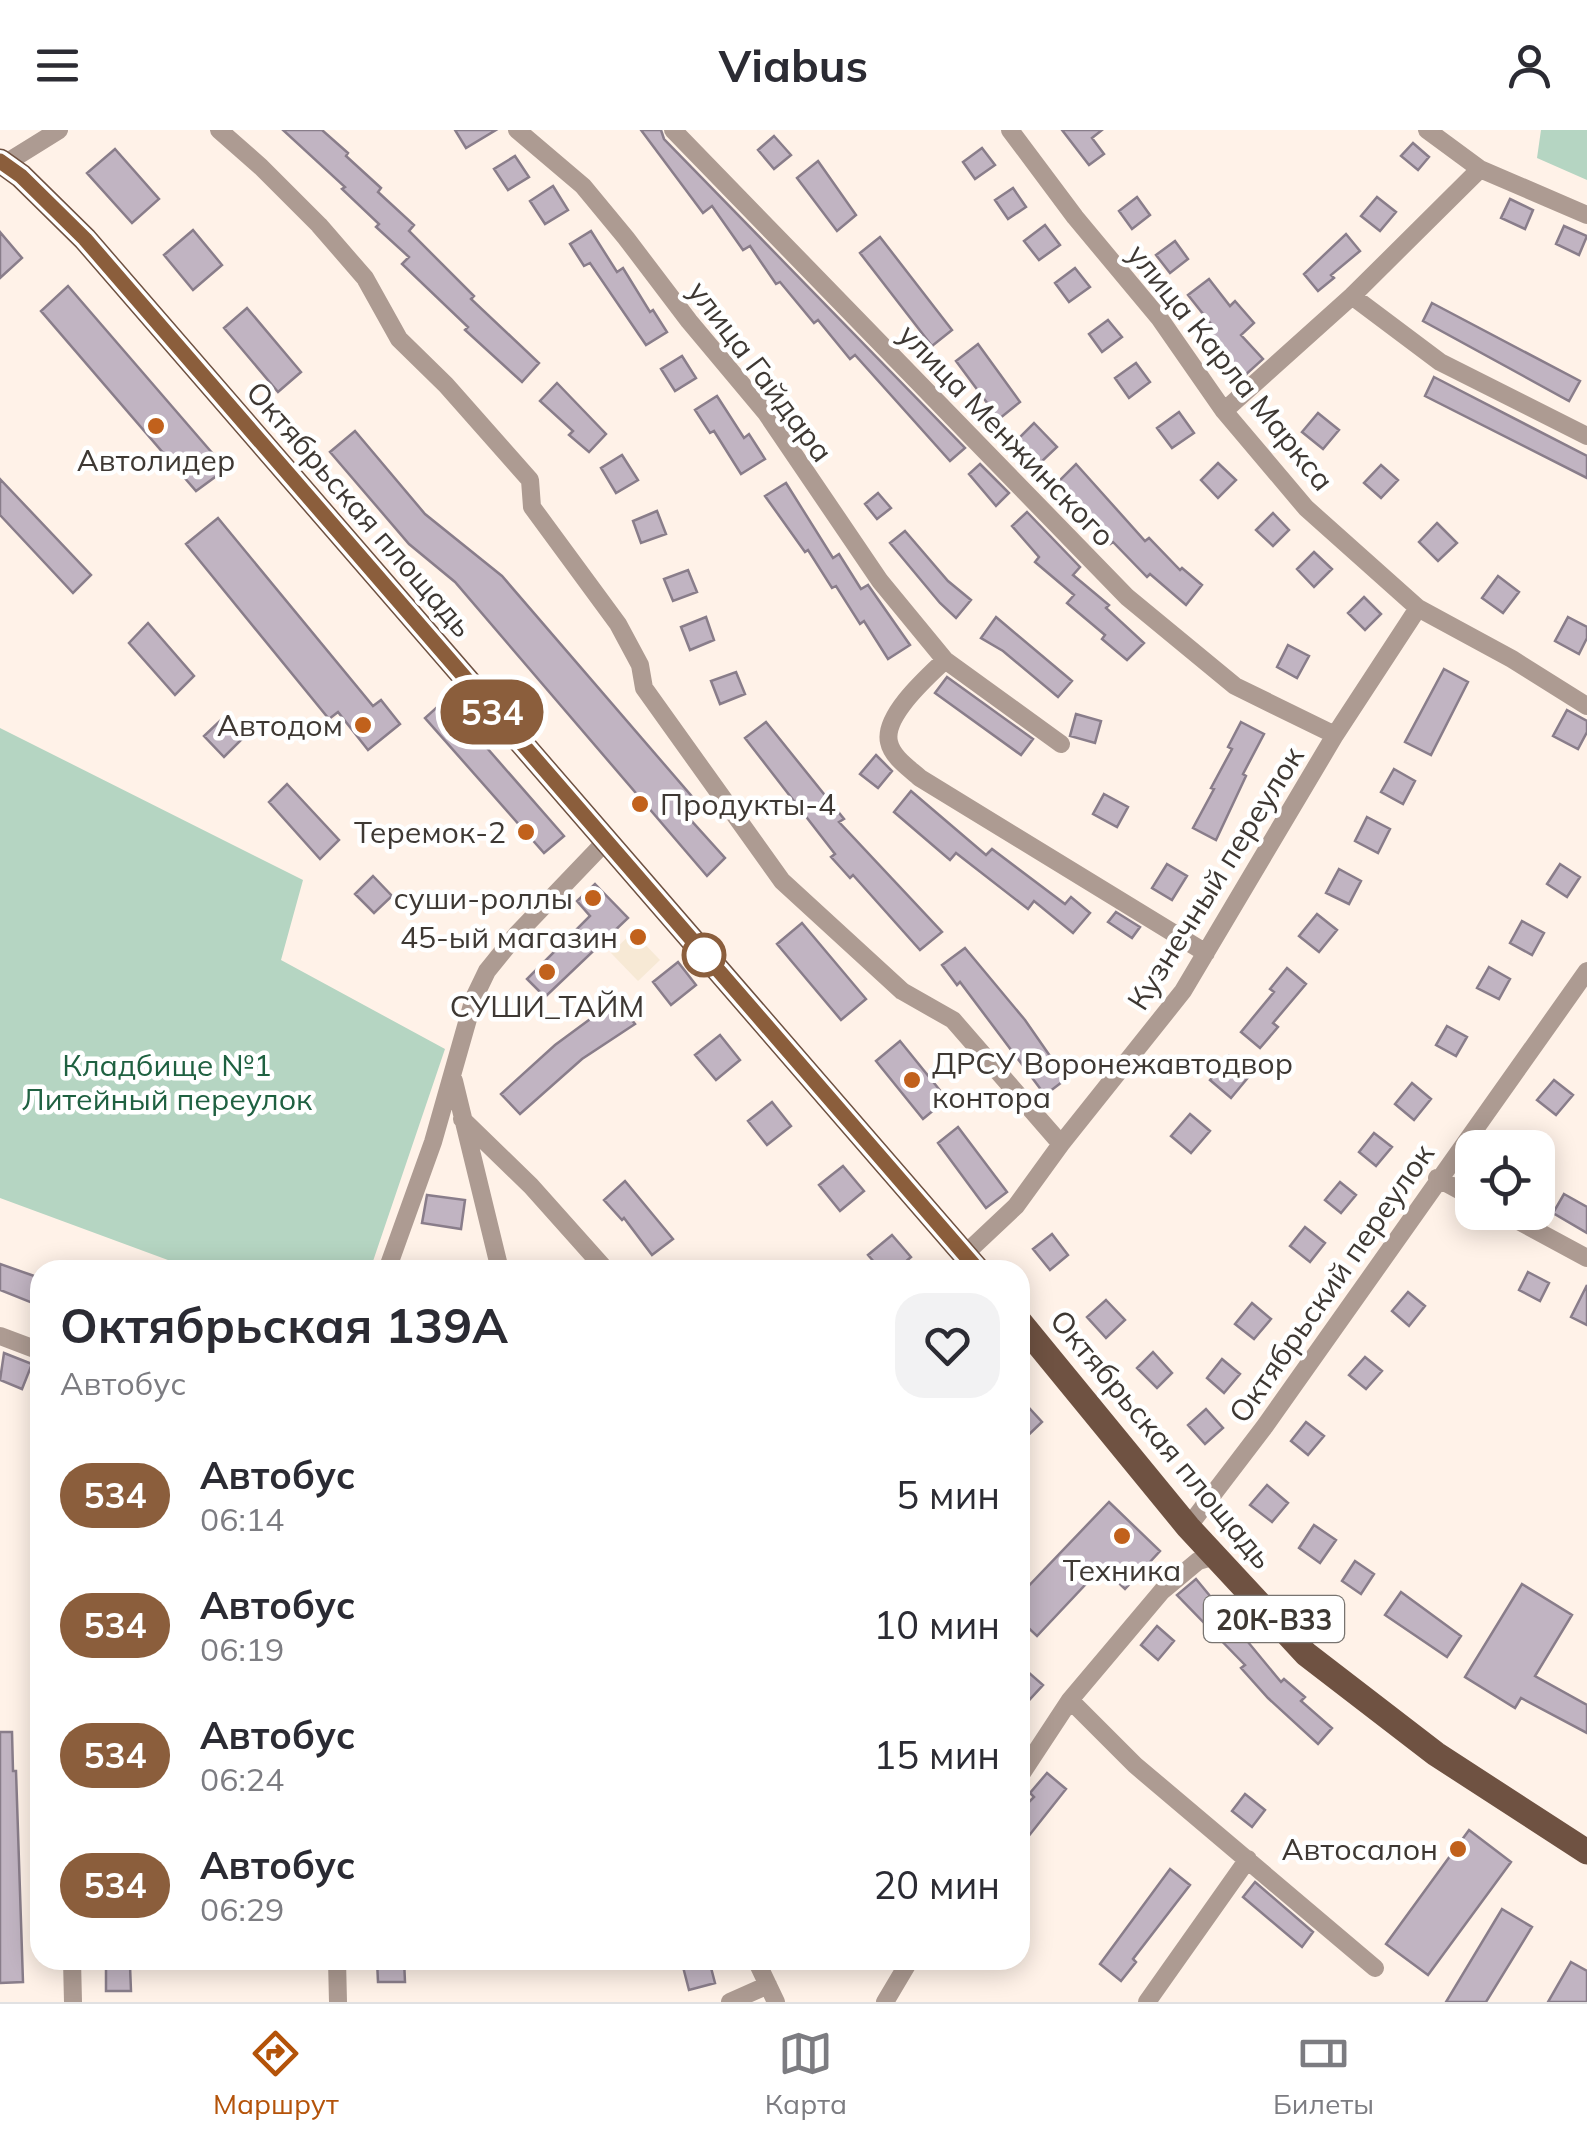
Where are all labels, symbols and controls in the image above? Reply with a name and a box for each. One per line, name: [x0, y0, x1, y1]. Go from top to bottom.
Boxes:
text: Viabus: [719, 37, 868, 93]
icon: menu: [30, 38, 85, 93]
icon: person: [1502, 38, 1557, 93]
street label: улица Карла Маркса: [1120, 236, 1342, 498]
street label: улица Гайдара: [680, 273, 842, 469]
street label: улица Менжинского: [891, 316, 1123, 554]
street label: Октябрьская площадь: [238, 373, 482, 645]
marker: Автолидер: [145, 415, 167, 437]
place label: Автолидер: [77, 441, 235, 479]
line badge: 534: [434, 680, 550, 744]
text: 534: [460, 690, 524, 734]
place label: Автодом: [217, 706, 343, 744]
marker: Автодом: [352, 714, 374, 736]
street label: Кузнечный переулок: [1118, 739, 1312, 1017]
place label: Продукты-4: [660, 785, 836, 823]
marker: Продукты-4: [629, 793, 651, 815]
place label: Теремок-2: [354, 813, 506, 851]
marker: Теремок-2: [515, 821, 537, 843]
place label: суши-роллы: [393, 879, 573, 917]
marker: суши-роллы: [582, 887, 604, 909]
place label: 45-ый магазин: [400, 918, 618, 956]
marker: 45-ый магазин: [627, 926, 649, 948]
unlabelled marker: [683, 934, 725, 976]
marker: СУШИ_ТАЙМ: [536, 961, 558, 983]
place label: СУШИ_ТАЙМ: [450, 987, 644, 1025]
place label: ДРСУ Воронежавтодвор контора: [932, 1044, 1293, 1116]
park label: Кладбище №1 Литейный переулок: [22, 1046, 313, 1118]
marker: ДРСУ Воронежавтодвор контора: [901, 1069, 923, 1091]
map controls: [1455, 1130, 1555, 1230]
button: locate: [1455, 1130, 1555, 1230]
street label: Октябрьский переулок: [1220, 1135, 1442, 1430]
button: heart: [895, 1293, 1000, 1398]
text: Октябрьская 139А: [60, 1295, 508, 1355]
street label: Октябрьская площадь: [1042, 1302, 1282, 1576]
text: Автобус: [60, 1363, 186, 1403]
text: Автобус: [200, 1451, 355, 1499]
text: 5 мин: [896, 1471, 1000, 1519]
text: 534: [83, 1473, 147, 1517]
text: 06:14: [200, 1499, 284, 1539]
marker: Техника: [1111, 1525, 1133, 1547]
place label: Техника: [1063, 1551, 1181, 1589]
text: Автобус: [200, 1581, 355, 1629]
road number: 20К-В33: [1204, 1596, 1344, 1642]
text: 10 мин: [874, 1601, 1000, 1649]
text: 534: [83, 1603, 147, 1647]
text: 06:19: [200, 1629, 284, 1669]
text: Автобус: [200, 1711, 355, 1759]
text: 15 мин: [874, 1731, 1000, 1779]
text: 534: [83, 1733, 147, 1777]
text: 06:24: [200, 1759, 284, 1799]
place label: Автосалон: [1281, 1830, 1438, 1868]
marker: Автосалон: [1447, 1838, 1469, 1860]
text: Автобус: [200, 1841, 355, 1889]
text: 20 мин: [874, 1861, 1000, 1909]
text: 534: [83, 1863, 147, 1907]
text: 06:29: [200, 1889, 284, 1929]
tab: Маршрут: [213, 2026, 339, 2121]
tab: Карта: [765, 2026, 847, 2121]
tab: Билеты: [1273, 2026, 1374, 2121]

